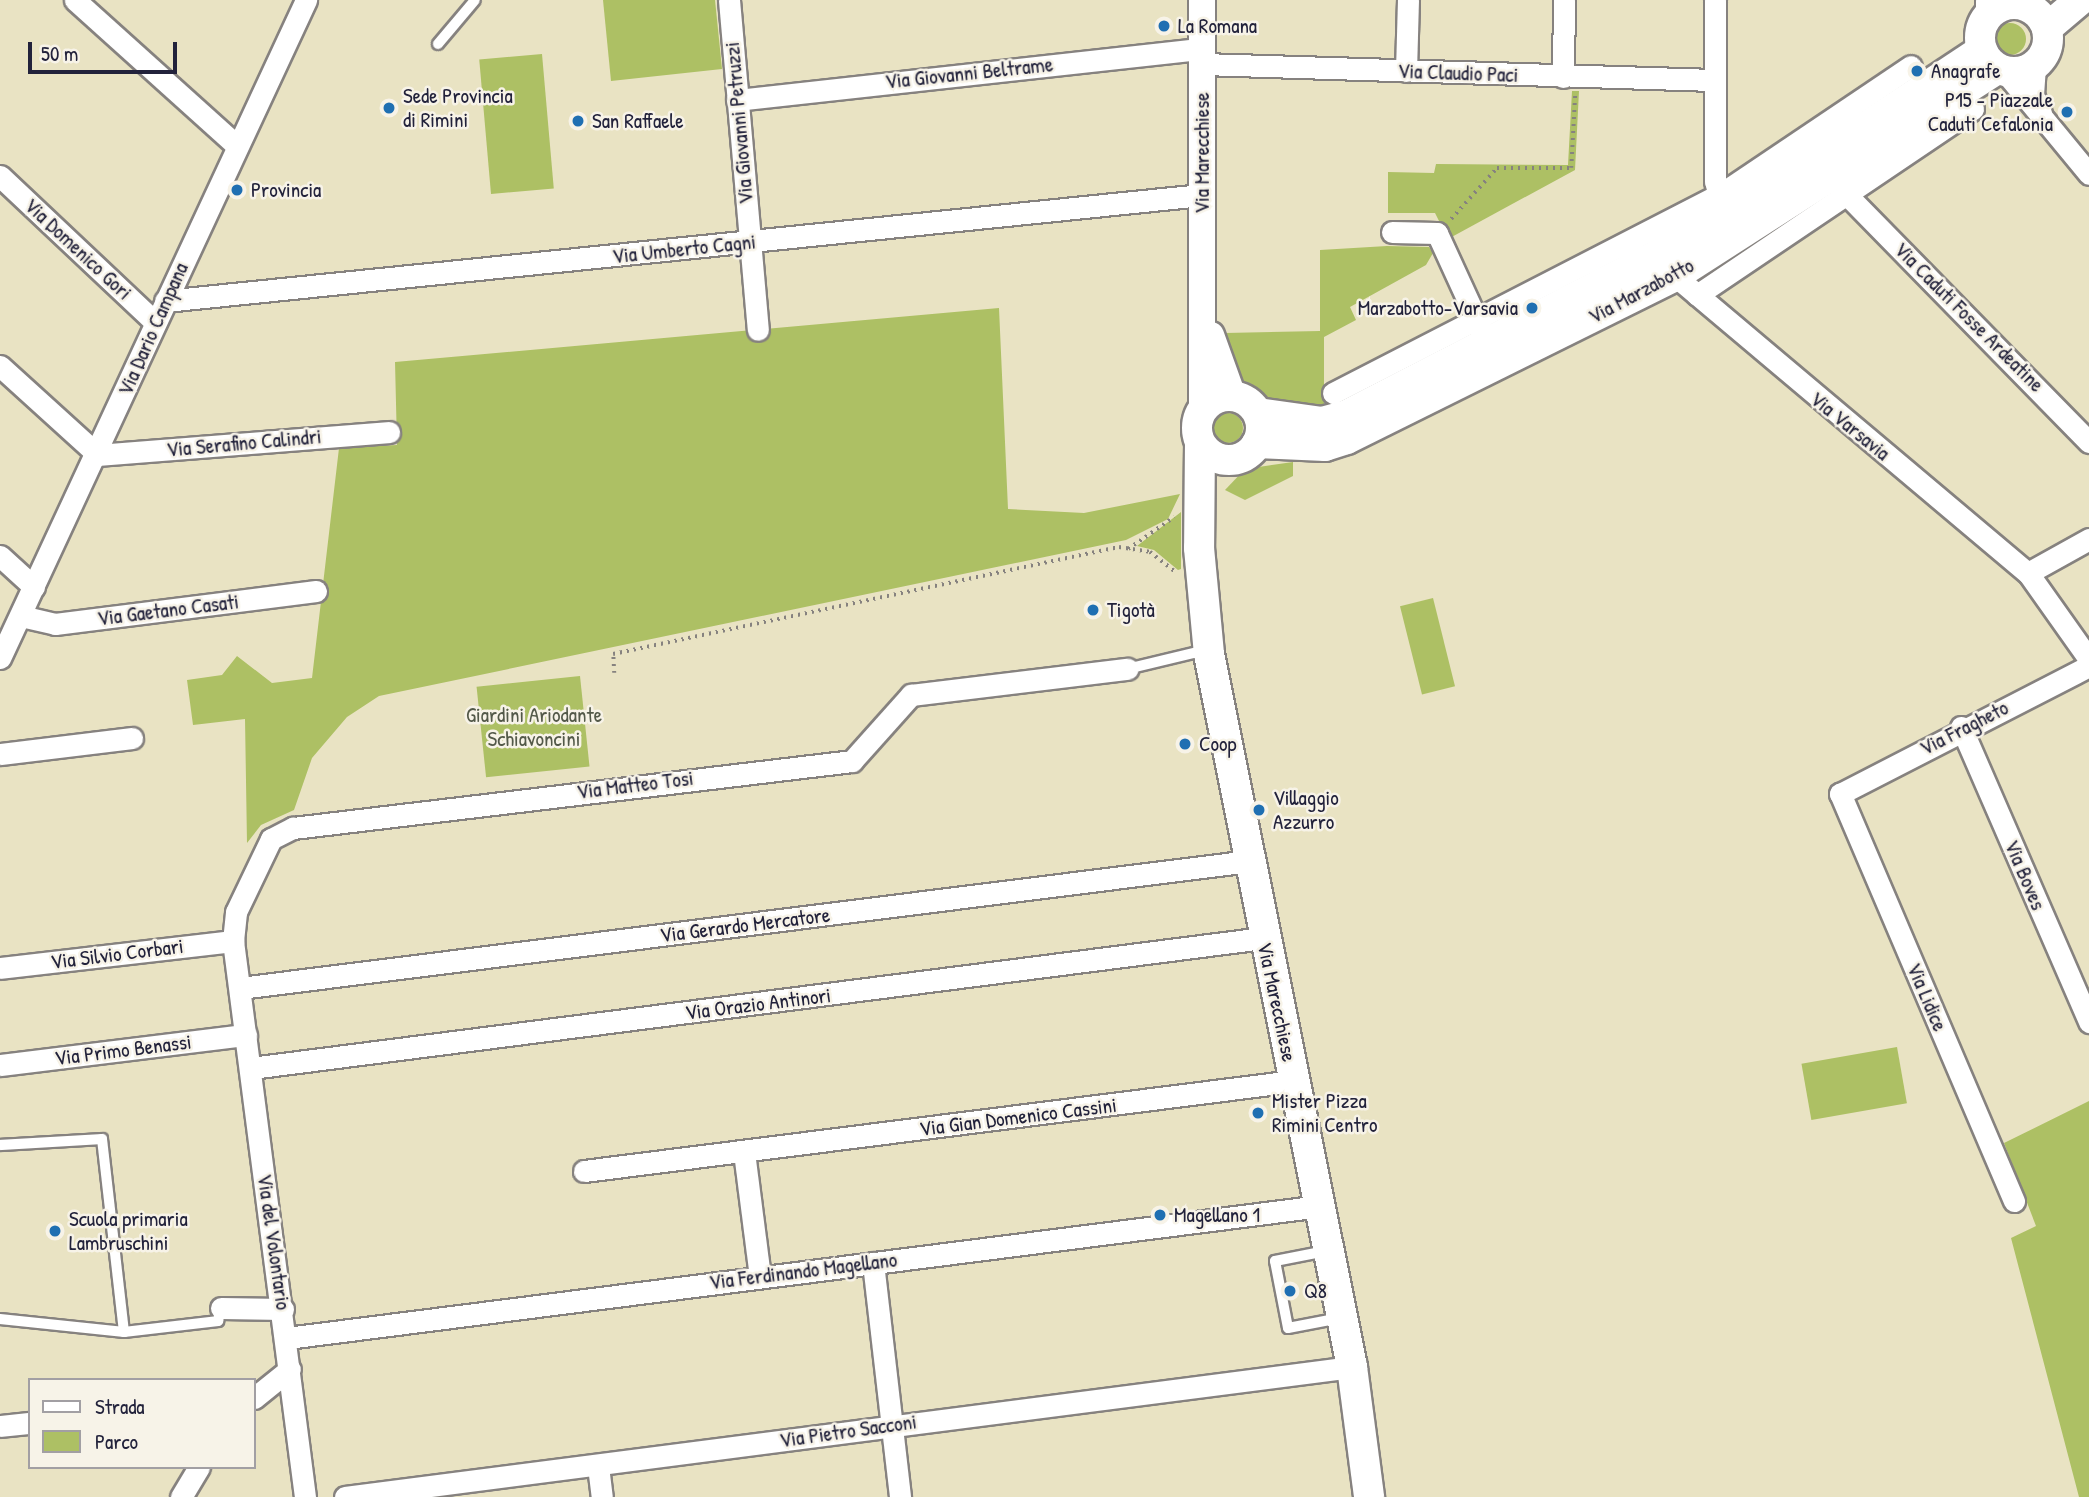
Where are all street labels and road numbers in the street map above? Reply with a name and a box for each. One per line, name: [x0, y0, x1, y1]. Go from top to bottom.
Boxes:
street label: Via Giovanni Petruzzi: [719, 41, 759, 205]
street label: Via Giovanni Beltrame: [884, 52, 1054, 94]
street label: Via Claudio Paci: [1397, 58, 1519, 88]
street label: Via Marecchiese: [1189, 92, 1215, 214]
street label: Via Domenico Gori: [19, 193, 137, 305]
street label: Via Umberto Cagni: [611, 229, 757, 269]
street label: Via Caduti Fosse Ardeatine: [1889, 237, 2049, 397]
street label: Via Marzabotto: [1584, 253, 1698, 329]
street label: Via Dario Campana: [112, 259, 194, 399]
street label: Via Varsavia: [1805, 386, 1895, 466]
street label: Via Serafino Calindri: [165, 424, 323, 462]
street label: Via Gaetano Casati: [96, 589, 240, 631]
street label: Via Fragheto: [1916, 695, 2012, 761]
street label: Via Matteo Tosi: [575, 765, 695, 805]
street label: Via Boves: [1999, 836, 2051, 914]
street label: Via Gerardo Mercatore: [658, 902, 832, 948]
street label: Via Silvio Corbari: [49, 933, 185, 975]
street label: Via Marecchiese: [1252, 940, 1302, 1064]
street label: Via Lidice: [1901, 959, 1953, 1035]
street label: Via Orazio Antinori: [684, 983, 832, 1025]
street label: Via Primo Benassi: [53, 1029, 193, 1071]
street label: Via Gian Domenico Cassini: [918, 1092, 1118, 1142]
street label: Via del Volontario: [252, 1172, 296, 1312]
street label: Via Ferdinando Magellano: [708, 1247, 898, 1295]
street label: Via Pietro Sacconi: [778, 1409, 918, 1453]

